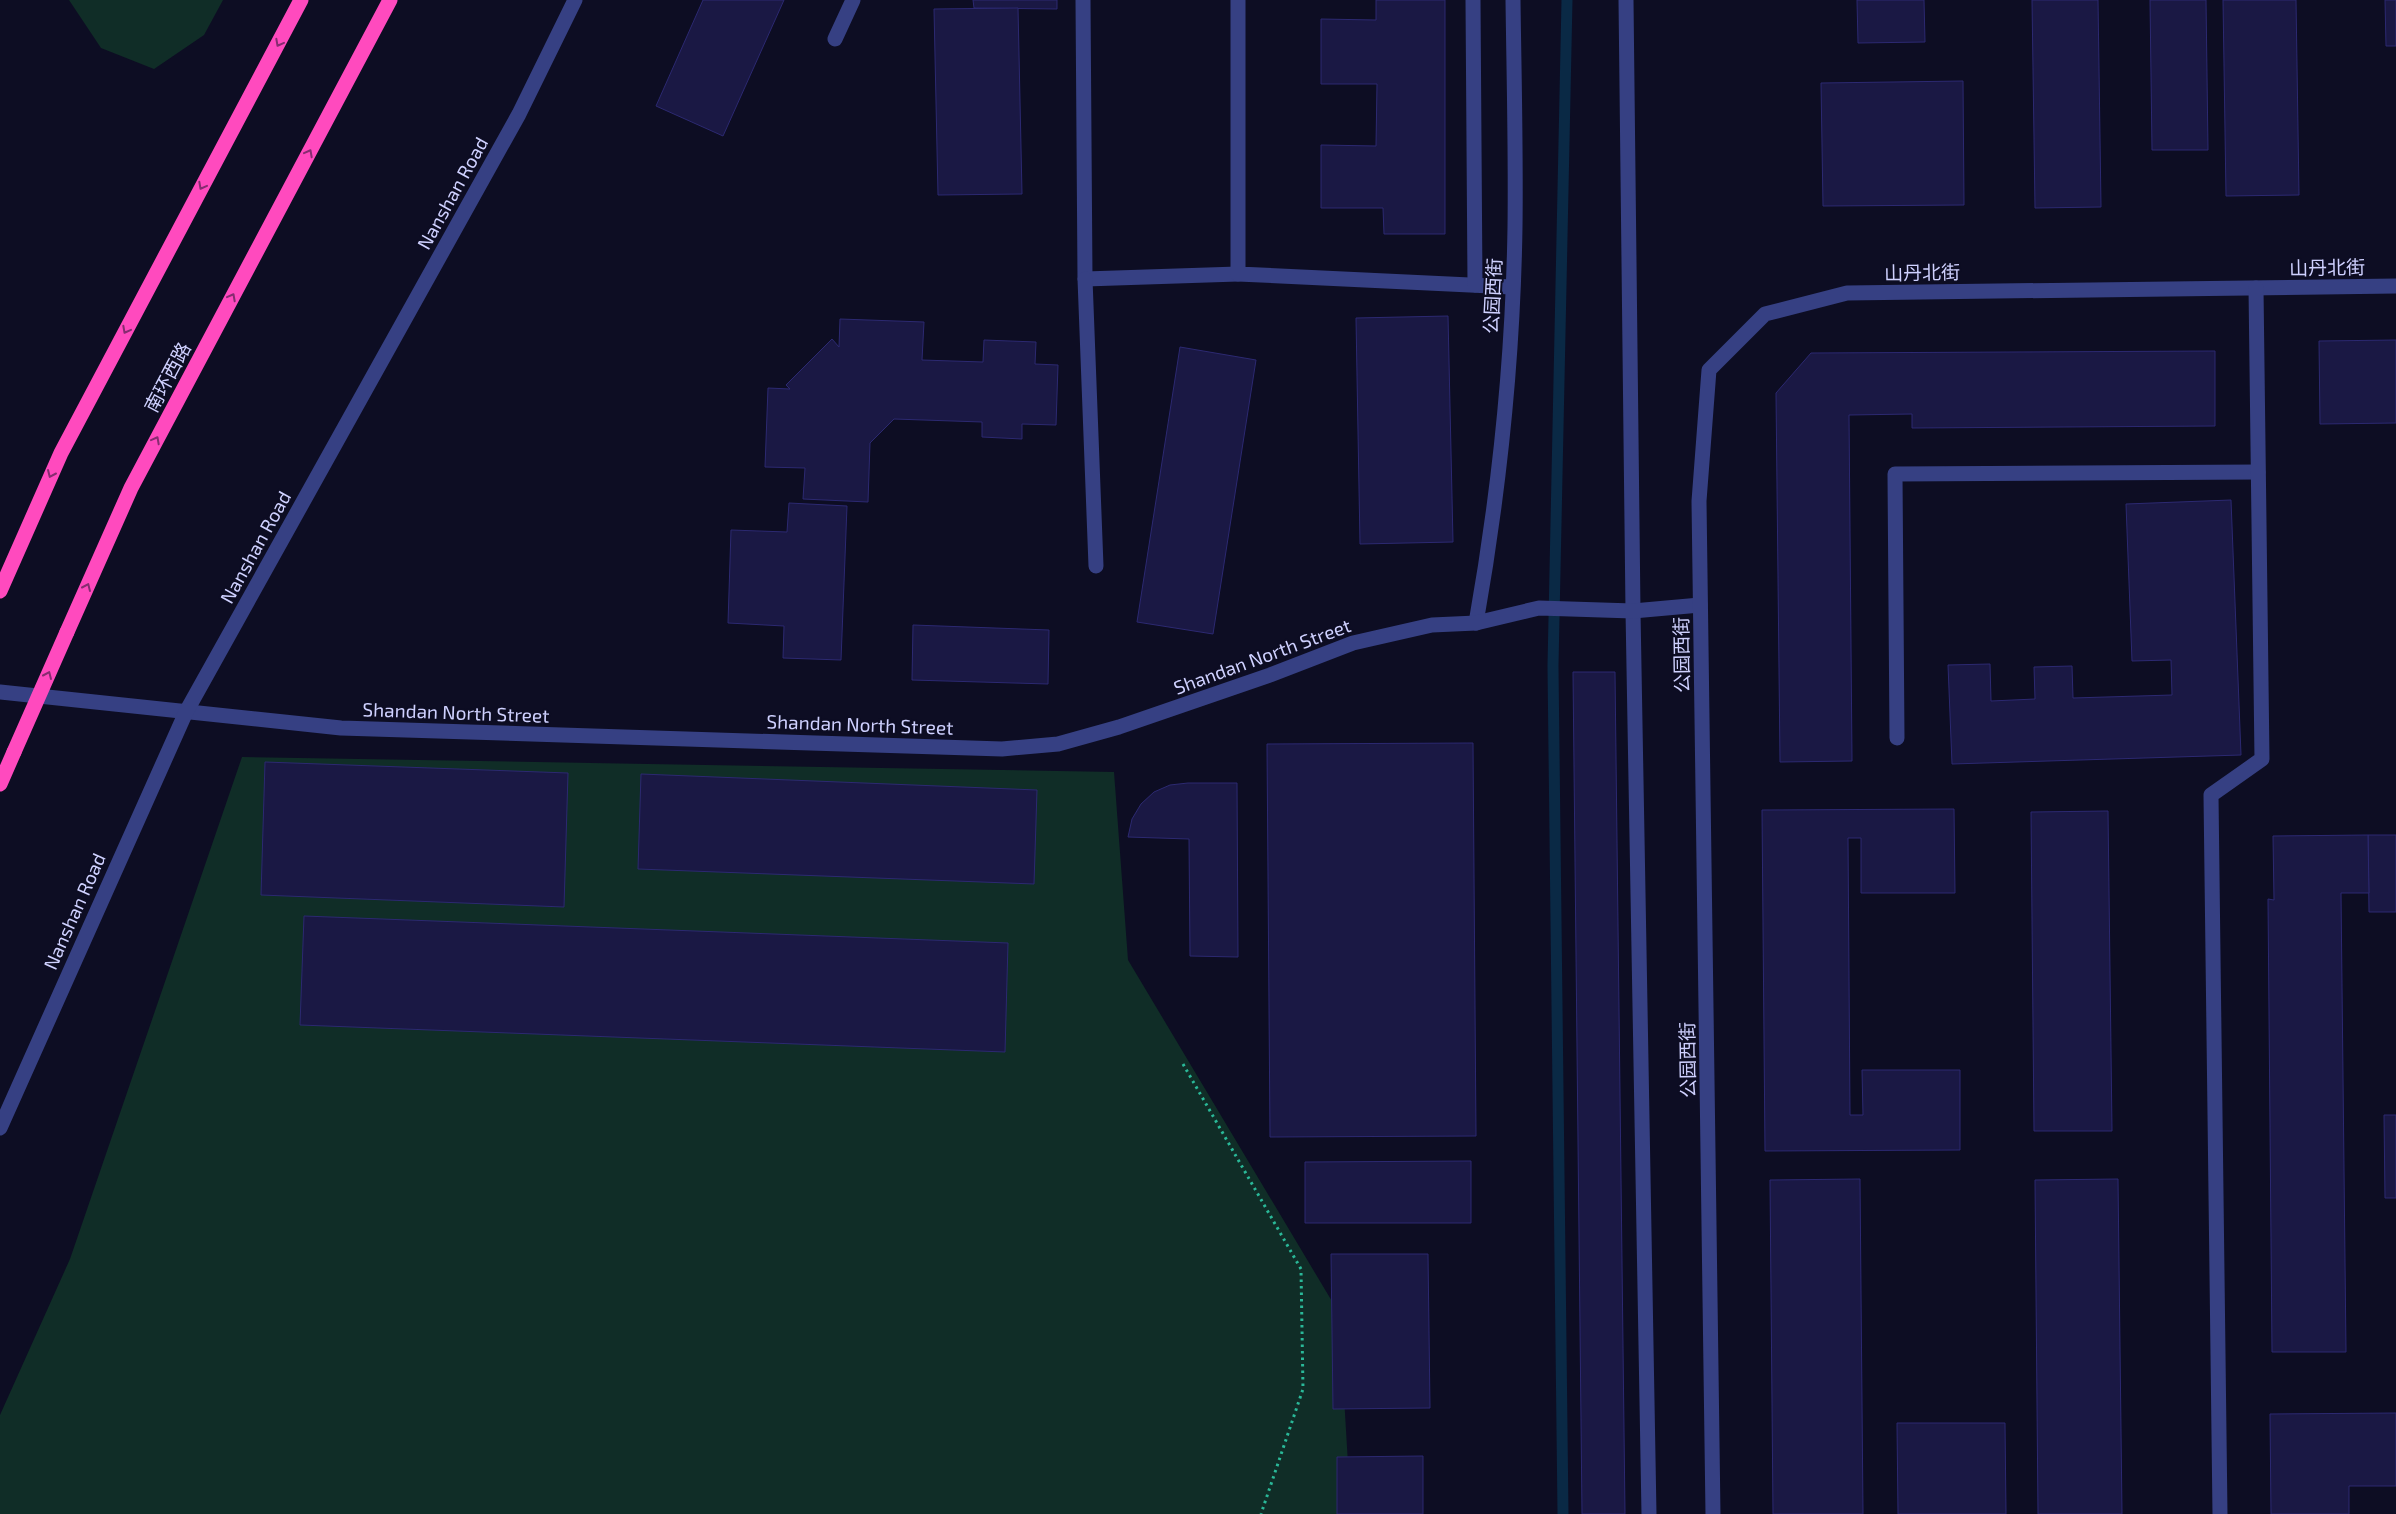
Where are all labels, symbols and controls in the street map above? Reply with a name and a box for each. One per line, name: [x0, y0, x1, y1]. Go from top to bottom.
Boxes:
one-way arrow: [275, 38, 285, 47]
street label: Nanshan Road: [412, 133, 492, 253]
one-way arrow: [302, 150, 312, 159]
one-way arrow: [198, 181, 208, 190]
street label: 山丹北街: [2289, 255, 2365, 279]
street label: 公园西街: [1479, 257, 1505, 335]
street label: 山丹北街: [1884, 260, 1960, 284]
one-way arrow: [226, 293, 236, 302]
one-way arrow: [122, 325, 132, 334]
street label: 南环西路: [139, 338, 195, 416]
one-way arrow: [150, 436, 160, 445]
one-way arrow: [47, 469, 58, 478]
street label: Nanshan Road: [215, 487, 295, 607]
one-way arrow: [80, 583, 91, 592]
street label: Shandan North Street: [1170, 613, 1354, 699]
street label: 公园西街: [1669, 617, 1693, 693]
one-way arrow: [41, 671, 52, 680]
street label: Shandan North Street: [362, 697, 550, 727]
street label: Shandan North Street: [766, 709, 954, 739]
street label: Nanshan Road: [38, 849, 110, 973]
street label: 公园西街: [1675, 1022, 1699, 1098]

